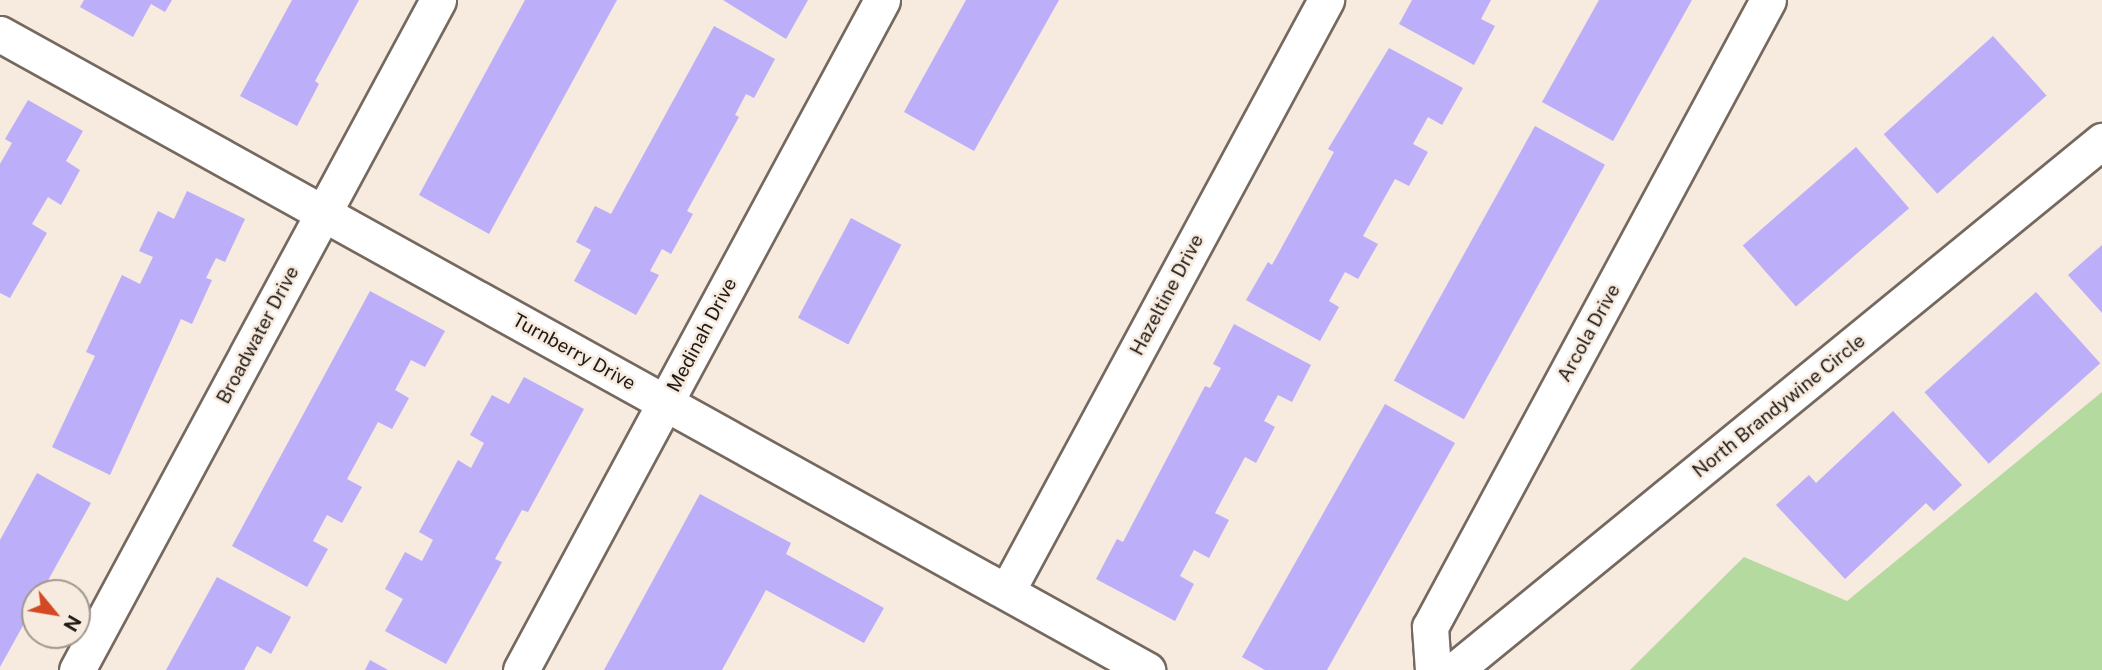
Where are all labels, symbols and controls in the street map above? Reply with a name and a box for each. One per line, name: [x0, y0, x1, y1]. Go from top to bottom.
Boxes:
street label: Hazeltine Drive: [1126, 231, 1208, 359]
street label: Broadwater Drive: [212, 262, 304, 408]
street label: Medinah Drive: [662, 274, 742, 396]
street label: Arcola Drive: [1553, 280, 1625, 386]
street label: Turnberry Drive: [508, 309, 640, 395]
street label: North Brandywine Circle: [1688, 329, 1870, 483]
north arrow: [21, 579, 91, 649]
text: N: [59, 612, 86, 635]

